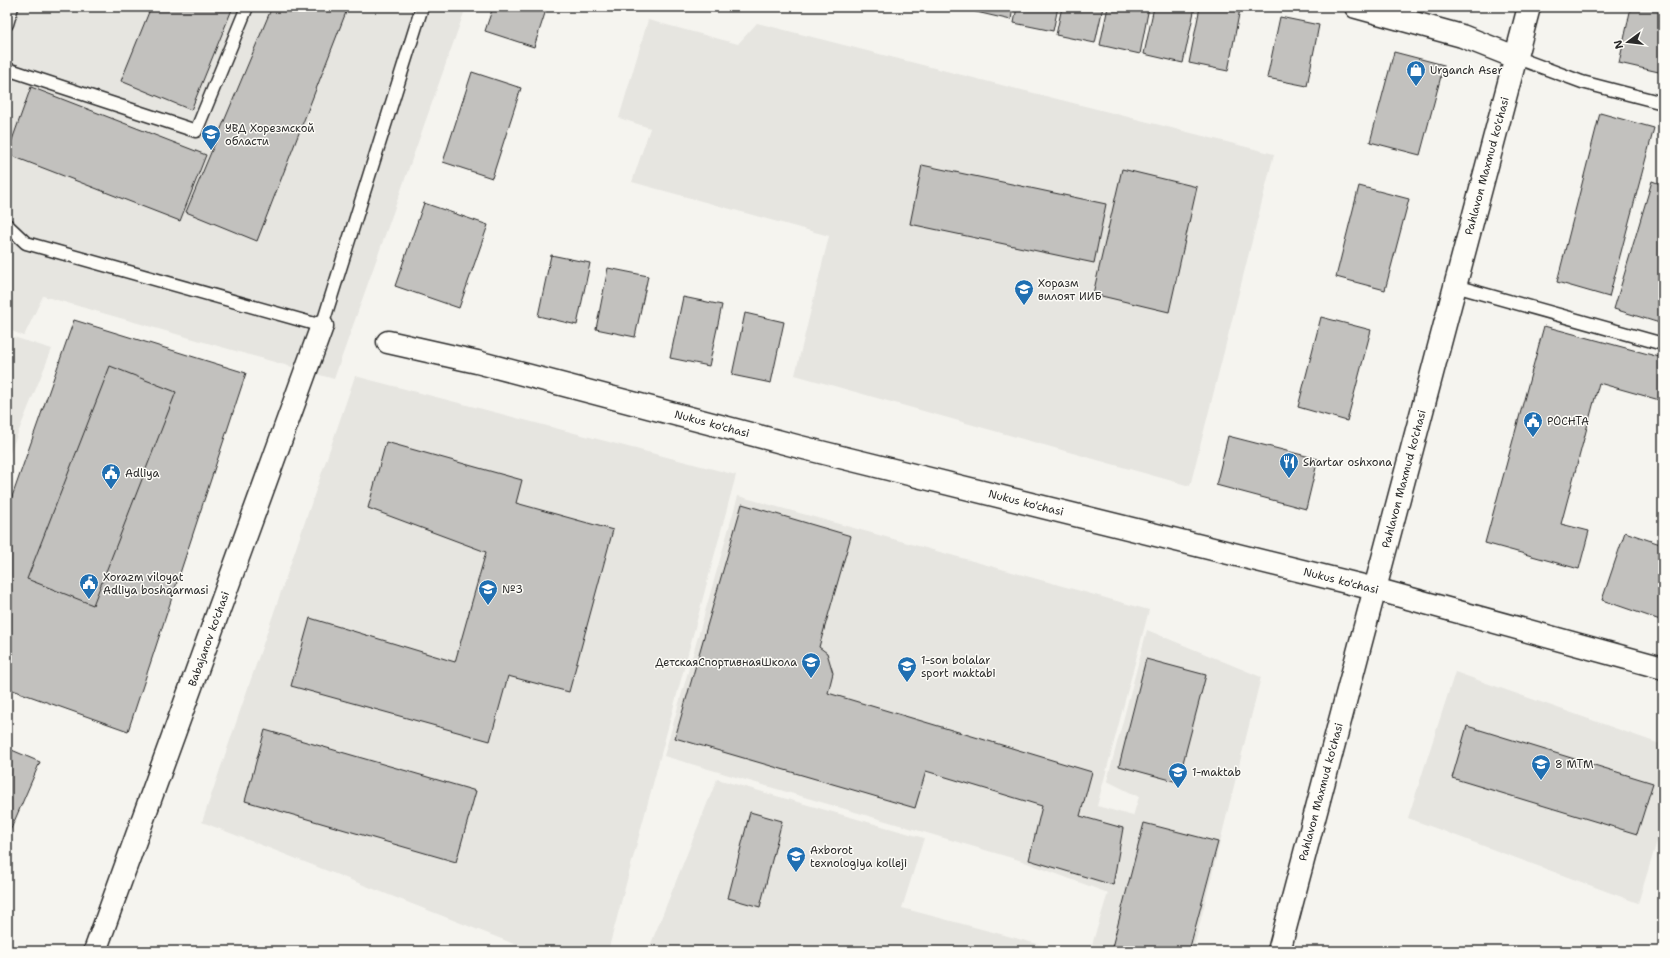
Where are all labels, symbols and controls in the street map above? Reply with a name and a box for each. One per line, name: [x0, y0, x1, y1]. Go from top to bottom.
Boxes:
north arrow: [1608, 22, 1648, 62]
text: N: [1610, 38, 1627, 51]
shop icon: Urganch Aser: [1405, 59, 1427, 87]
place label: Urganch Aser: [1430, 63, 1503, 78]
street label: Pahlavon Maxmud ko'chasi: [1461, 95, 1513, 237]
place label: УВД Хорезмской области: [225, 121, 314, 149]
school or university icon: УВД Хорезмской области: [200, 123, 222, 151]
place label: Хоразм вилоят ИИБ: [1038, 276, 1102, 304]
school or university icon: Хоразм вилоят ИИБ: [1013, 278, 1035, 306]
street label: Nukus ko'chasi: [673, 407, 751, 441]
street label: Pahlavon Maxmud ko'chasi: [1378, 408, 1430, 550]
public building icon: POCHTA: [1522, 410, 1544, 438]
place label: POCHTA: [1547, 414, 1589, 429]
restaurant icon: Shartar oshxona: [1278, 451, 1300, 479]
place label: Shartar oshxona: [1303, 455, 1392, 470]
public building icon: Adliya: [100, 462, 122, 490]
place label: Adliya: [125, 466, 159, 481]
street label: Nukus ko'chasi: [987, 486, 1065, 520]
street label: Nukus ko'chasi: [1302, 564, 1380, 598]
place label: Xorazm viloyat Adliya boshqarmasi: [103, 570, 209, 598]
public building icon: Xorazm viloyat Adliya boshqarmasi: [78, 572, 100, 600]
school or university icon: №3: [477, 578, 499, 606]
place label: №3: [502, 582, 523, 597]
street label: Babajanov ko'chasi: [185, 589, 233, 689]
school or university icon: ДетскаяСпортивнаяШкола: [800, 651, 822, 679]
place label: 1-son bolalar sport maktabi: [921, 653, 996, 681]
place label: ДетскаяСпортивнаяШкола: [655, 655, 797, 670]
school or university icon: 1-son bolalar sport maktabi: [896, 655, 918, 683]
street label: Pahlavon Maxmud ko'chasi: [1295, 721, 1347, 863]
school or university icon: 8 MTM: [1530, 753, 1552, 781]
place label: 8 MTM: [1555, 757, 1594, 772]
school or university icon: 1-maktab: [1167, 761, 1189, 789]
place label: 1-maktab: [1192, 765, 1241, 780]
place label: Axborot texnologiya kolleji: [810, 843, 907, 871]
school or university icon: Axborot texnologiya kolleji: [785, 845, 807, 873]

